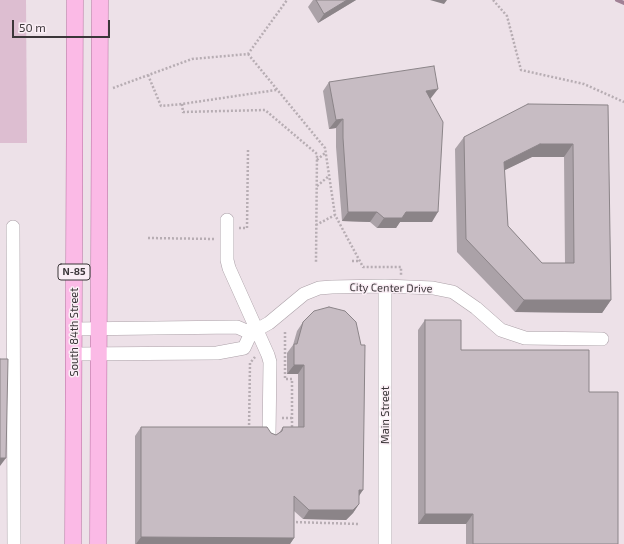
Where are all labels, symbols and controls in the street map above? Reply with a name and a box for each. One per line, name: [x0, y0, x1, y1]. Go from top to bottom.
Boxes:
scale bar: [14, 12, 112, 38]
text: 50 m: [19, 20, 46, 34]
road number: N-85: [58, 264, 90, 280]
street label: City Center Drive: [349, 281, 433, 295]
street label: South 84th Street: [67, 288, 81, 376]
street label: Main Street: [378, 386, 392, 444]

